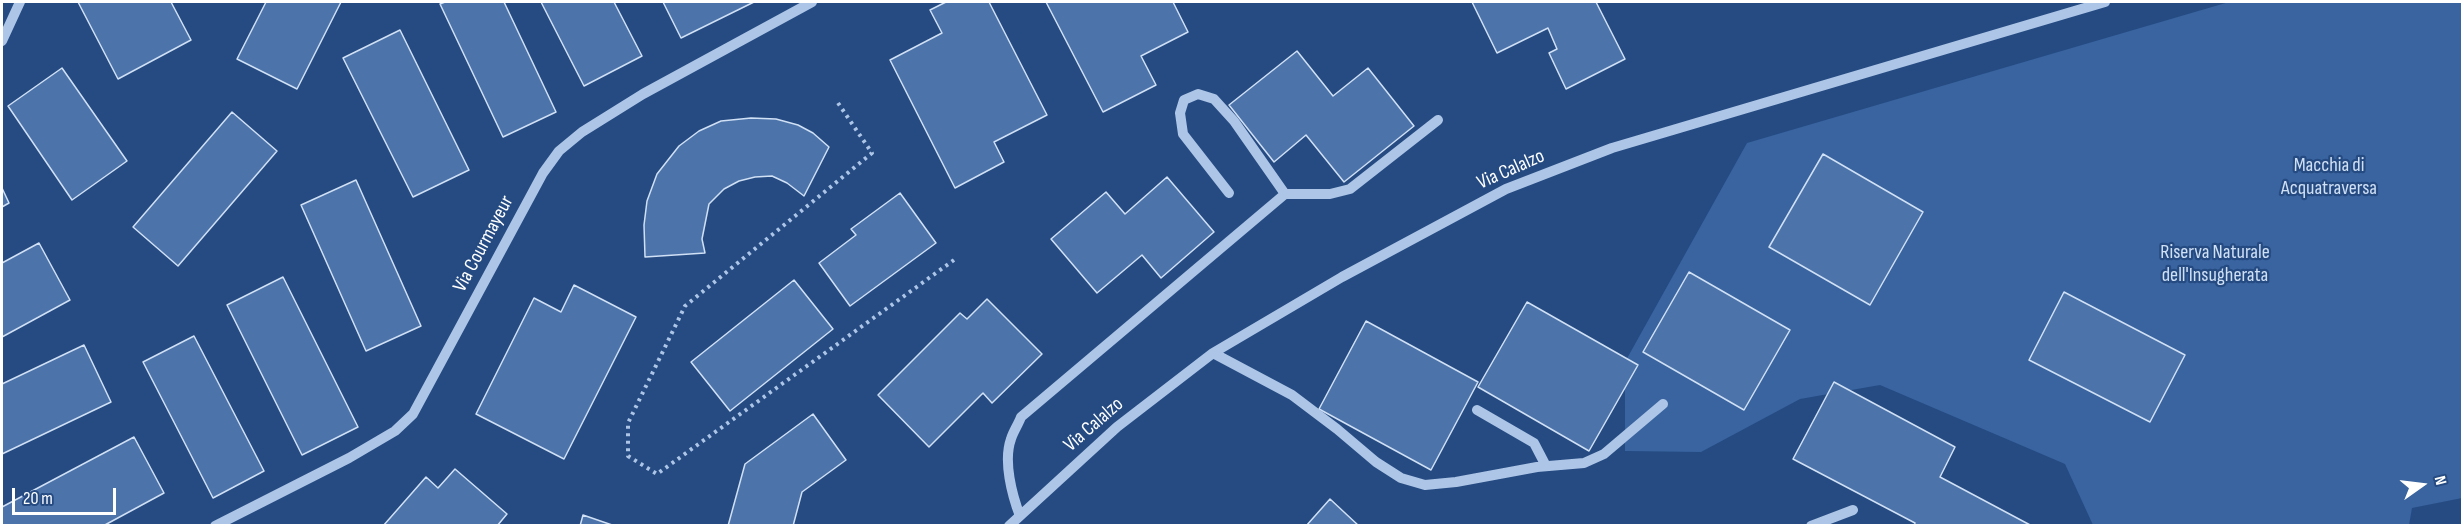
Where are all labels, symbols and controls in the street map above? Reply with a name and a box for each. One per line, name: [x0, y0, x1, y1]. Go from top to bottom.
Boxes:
street label: Via Calalzo: [1474, 145, 1548, 195]
park label: Macchia di Acquatraversa: [2281, 154, 2377, 201]
street label: Via Courmayeur: [449, 192, 519, 296]
park label: Riserva Naturale dell'Insugherata: [2160, 241, 2270, 288]
street label: Via Calalzo: [1059, 393, 1129, 457]
north arrow: [2392, 455, 2452, 515]
text: N: [2430, 474, 2450, 487]
scale bar: [15, 476, 118, 514]
text: 20 m: [23, 488, 53, 509]

